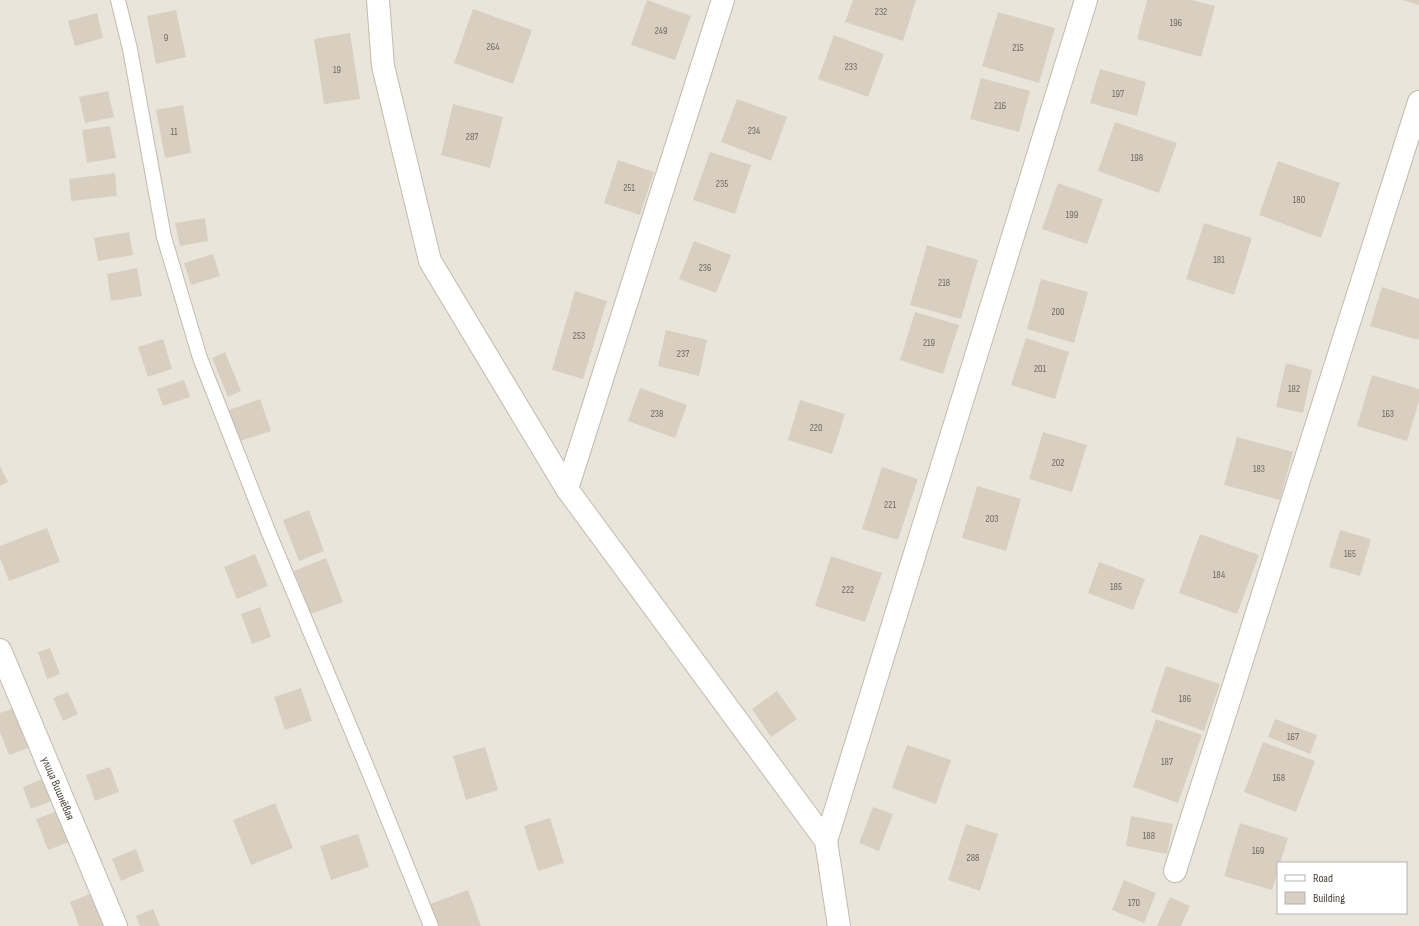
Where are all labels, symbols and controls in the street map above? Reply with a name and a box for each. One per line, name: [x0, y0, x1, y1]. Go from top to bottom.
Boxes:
house number: 232: [875, 6, 887, 18]
house number: 196: [1170, 17, 1182, 29]
house number: 249: [655, 25, 667, 37]
house number: 9: [164, 32, 168, 44]
house number: 264: [487, 41, 499, 53]
house number: 215: [1012, 42, 1024, 54]
house number: 233: [845, 61, 857, 73]
house number: 19: [333, 64, 341, 76]
house number: 197: [1112, 88, 1124, 100]
house number: 216: [994, 100, 1006, 112]
house number: 234: [748, 125, 760, 137]
house number: 11: [171, 126, 178, 138]
house number: 287: [466, 131, 478, 143]
house number: 198: [1131, 152, 1143, 164]
house number: 235: [716, 178, 728, 190]
house number: 251: [623, 182, 635, 194]
house number: 180: [1293, 194, 1305, 206]
house number: 199: [1066, 209, 1078, 221]
house number: 181: [1213, 254, 1225, 266]
house number: 236: [699, 262, 711, 274]
house number: 218: [938, 277, 950, 289]
house number: 200: [1051, 306, 1065, 318]
house number: 253: [573, 330, 585, 342]
house number: 219: [923, 337, 935, 349]
house number: 237: [677, 348, 689, 360]
house number: 201: [1034, 363, 1047, 375]
house number: 182: [1288, 383, 1300, 395]
house number: 238: [651, 408, 663, 420]
house number: 163: [1382, 408, 1394, 420]
house number: 220: [810, 422, 822, 434]
house number: 202: [1052, 457, 1064, 469]
house number: 183: [1253, 463, 1265, 475]
house number: 221: [884, 499, 896, 511]
house number: 203: [986, 513, 998, 525]
house number: 165: [1344, 548, 1356, 560]
house number: 184: [1213, 569, 1225, 581]
house number: 185: [1110, 581, 1122, 593]
house number: 222: [842, 584, 854, 596]
house number: 186: [1179, 693, 1191, 705]
house number: 167: [1287, 731, 1299, 743]
street label: улица Вишнёвая: [38, 754, 78, 823]
house number: 187: [1161, 756, 1173, 768]
house number: 168: [1273, 772, 1285, 784]
house number: 188: [1143, 830, 1155, 842]
house number: 169: [1252, 845, 1264, 857]
house number: 288: [967, 852, 979, 864]
legend: [1277, 862, 1407, 914]
text: Road: [1313, 871, 1333, 886]
text: Building: [1313, 891, 1345, 906]
house number: 170: [1128, 897, 1140, 909]

